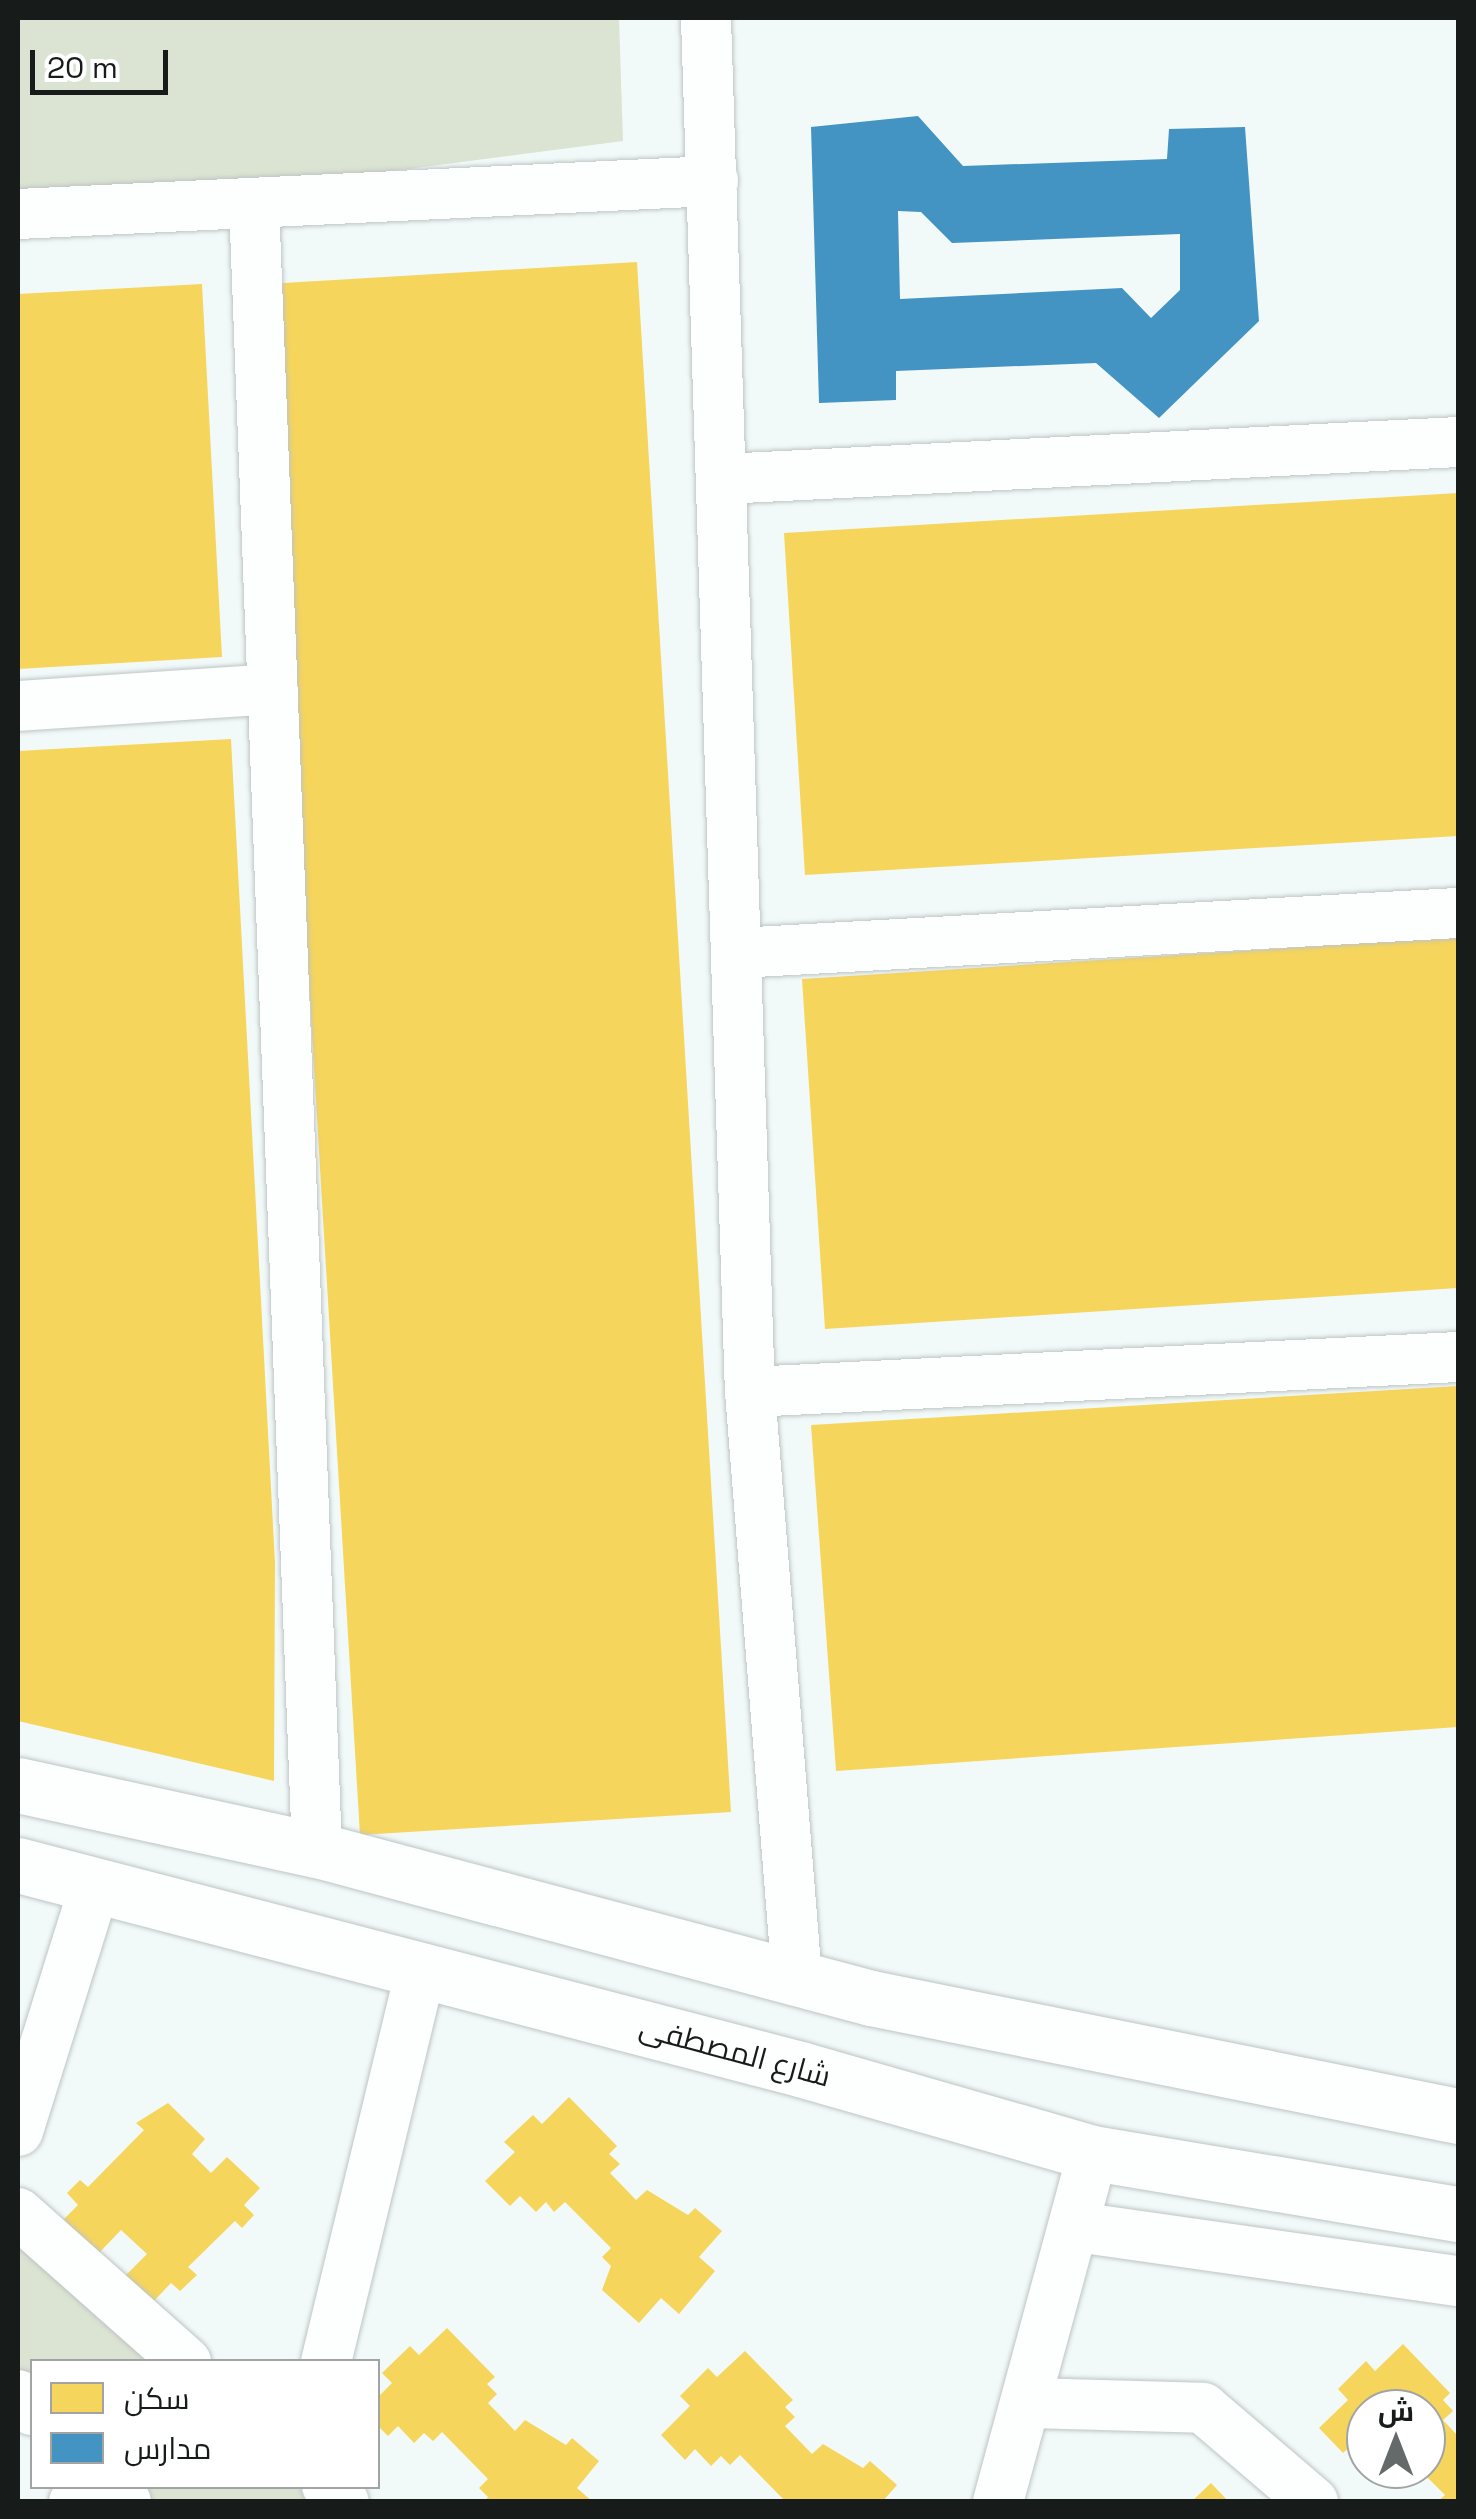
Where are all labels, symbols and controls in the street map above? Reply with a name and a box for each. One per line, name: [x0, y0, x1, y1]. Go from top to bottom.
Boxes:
scale bar: [35, 30, 172, 92]
text: 20 m: [47, 48, 118, 87]
street label: شارع المصطفى: [636, 2009, 834, 2095]
legend: [30, 2359, 380, 2489]
text: سكن: [124, 2379, 190, 2418]
north arrow: [1346, 2389, 1446, 2489]
text: ش: [1378, 2393, 1414, 2429]
text: مدارس: [124, 2429, 212, 2468]

